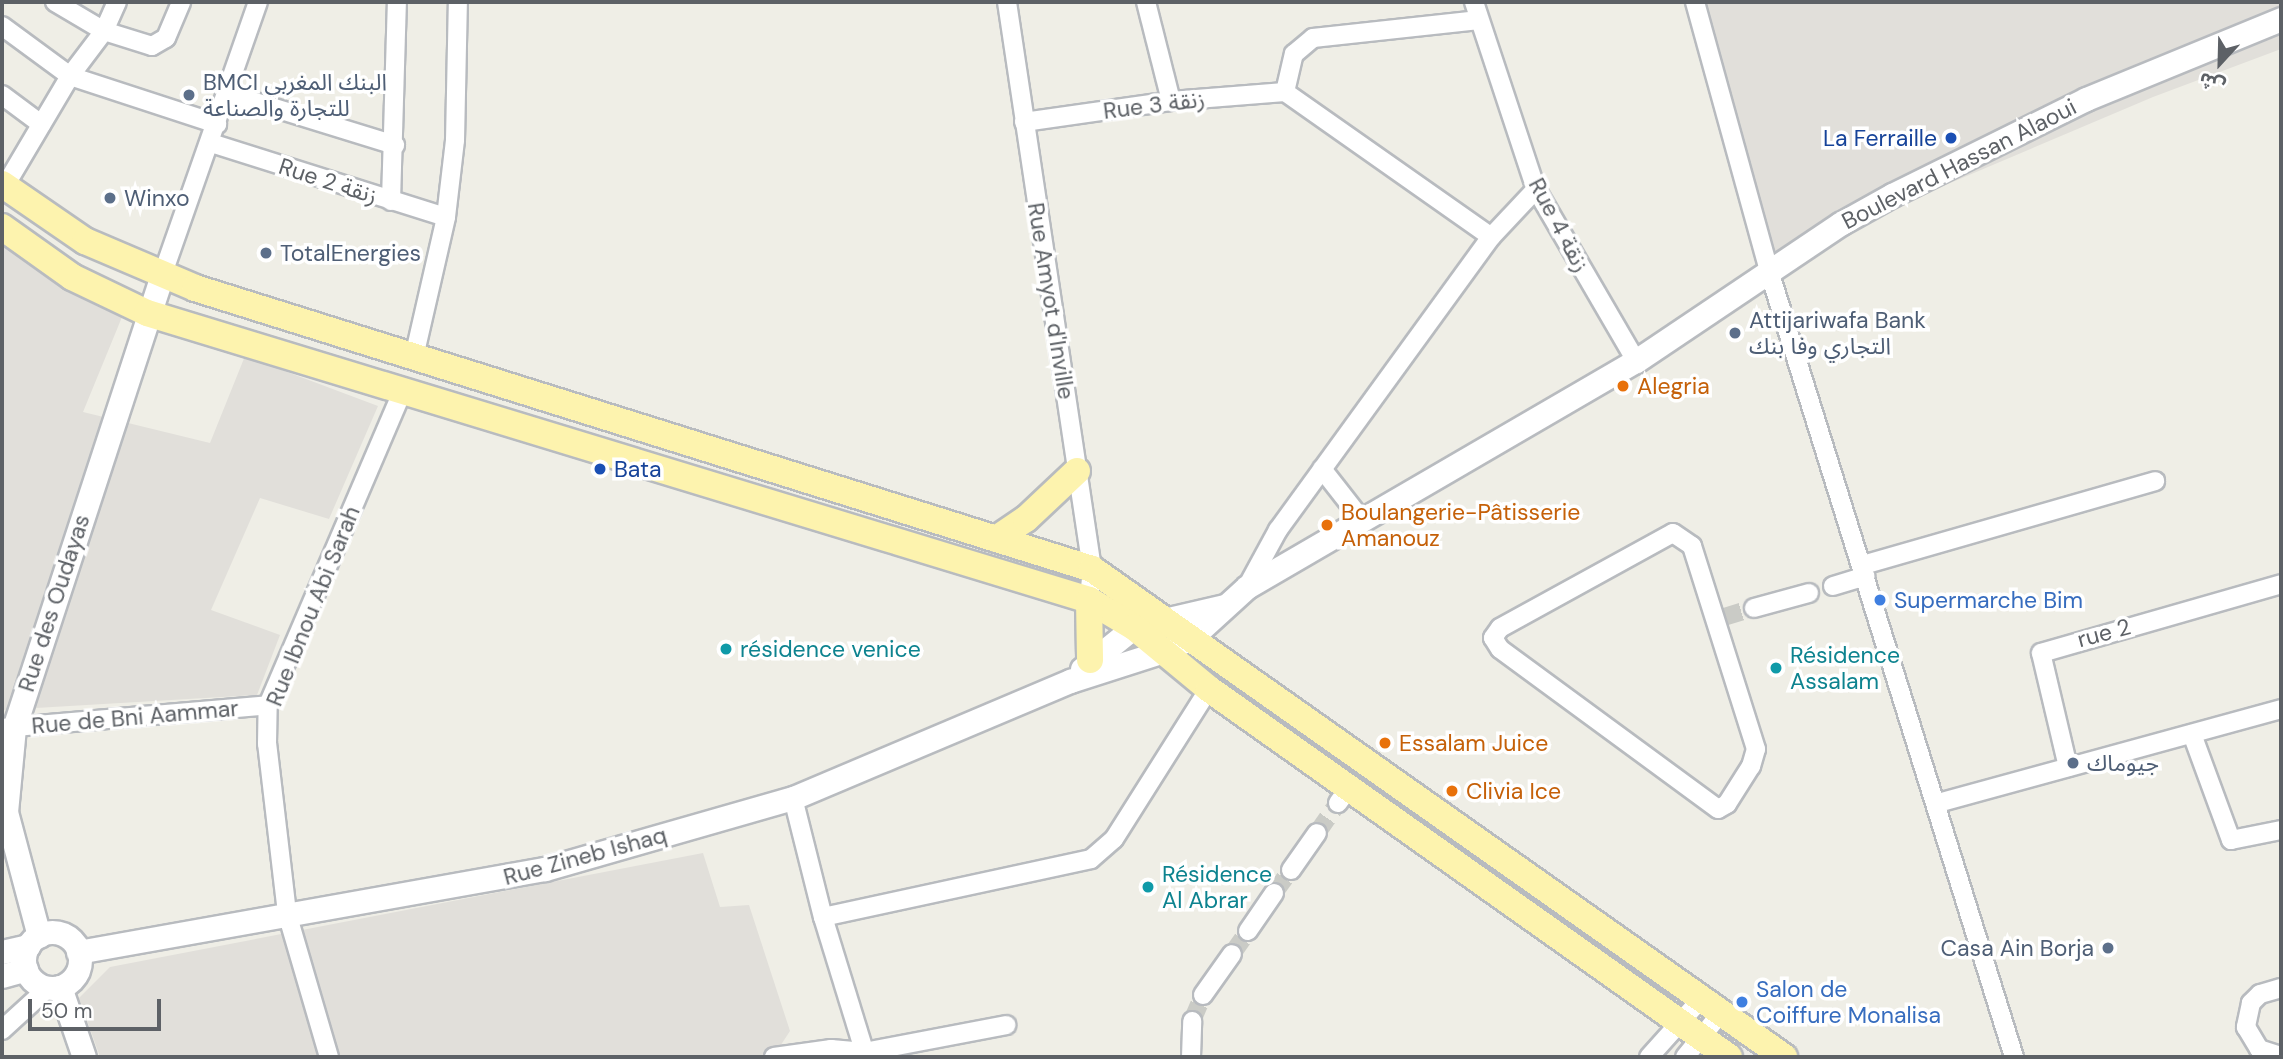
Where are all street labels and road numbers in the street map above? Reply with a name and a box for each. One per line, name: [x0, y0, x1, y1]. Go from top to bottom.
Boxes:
street label: Rue 3 زنقة: [1102, 85, 1206, 125]
street label: Boulevard Hassan Alaoui: [1837, 93, 2081, 235]
street label: Rue 2 زنقة: [275, 152, 381, 210]
street label: Rue 4 زنقة: [1523, 173, 1595, 277]
street label: Rue Amyot d'Inville: [1022, 201, 1080, 401]
street label: Rue Ibnou Abi Sarah: [260, 502, 366, 710]
street label: Rue des Oudayas: [12, 511, 96, 695]
street label: rue 2: [2074, 613, 2134, 653]
street label: Rue de Bni Aammar: [30, 694, 240, 740]
street label: Rue Zineb Ishaq: [500, 821, 670, 891]

